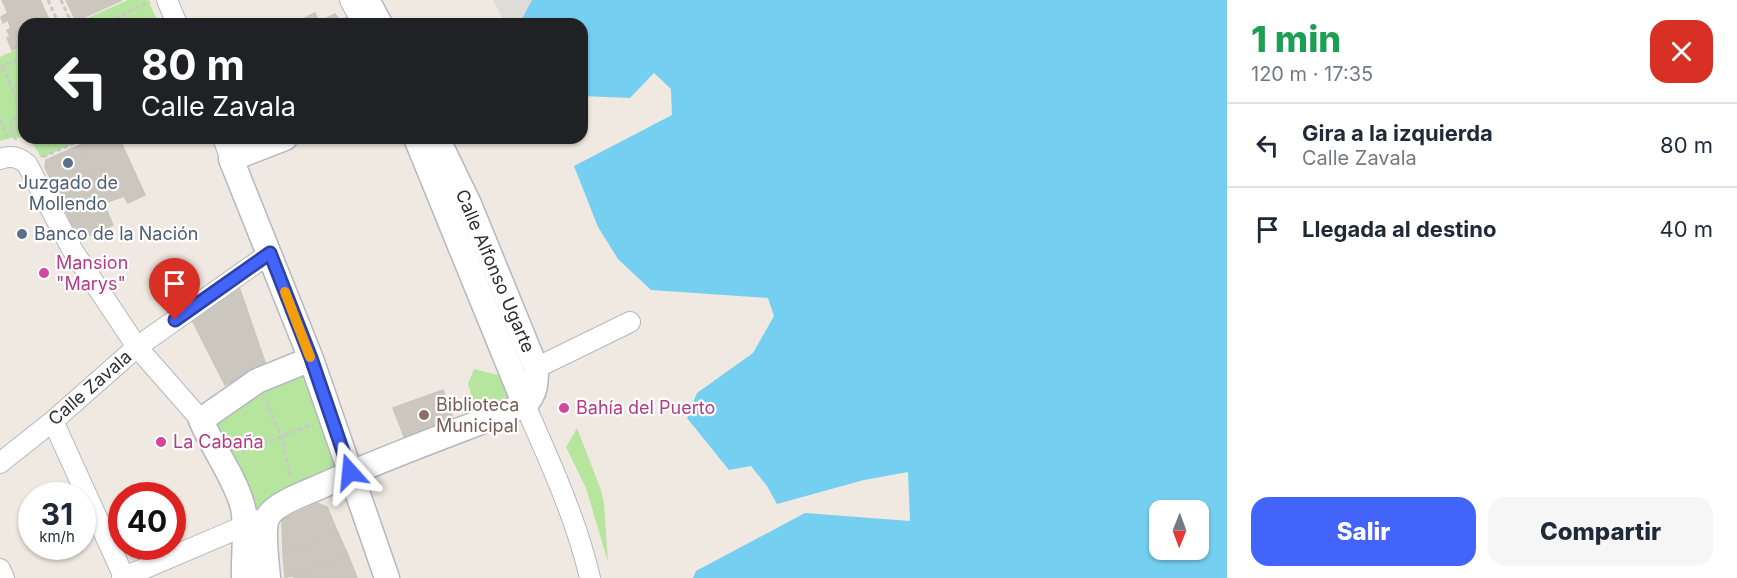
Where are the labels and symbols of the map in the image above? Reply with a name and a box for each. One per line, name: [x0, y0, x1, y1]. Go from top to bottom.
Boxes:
marker: Juzgado de Mollendo: [61, 156, 75, 170]
place label: Juzgado de Mollendo: [18, 172, 118, 214]
street label: Calle Alfonso Ugarte: [452, 186, 539, 355]
place label: Banco de la Nación: [34, 223, 199, 244]
marker: Banco de la Nación: [15, 227, 29, 241]
place label: Mansion "Marys": [56, 252, 128, 294]
pin: [149, 258, 200, 320]
marker: Mansion "Marys": [37, 266, 51, 280]
street label: Calle Zavala: [44, 346, 136, 429]
place label: Biblioteca Municipal: [436, 394, 519, 436]
place label: Bahía del Puerto: [576, 397, 715, 418]
marker: Bahía del Puerto: [557, 401, 571, 415]
marker: Biblioteca Municipal: [417, 408, 431, 422]
place label: La Cabaña: [173, 431, 264, 452]
marker: La Cabaña: [154, 435, 168, 449]
position arrow: [318, 440, 382, 504]
speed limit sign: 40: [108, 482, 186, 560]
north arrow: [1149, 500, 1209, 560]

